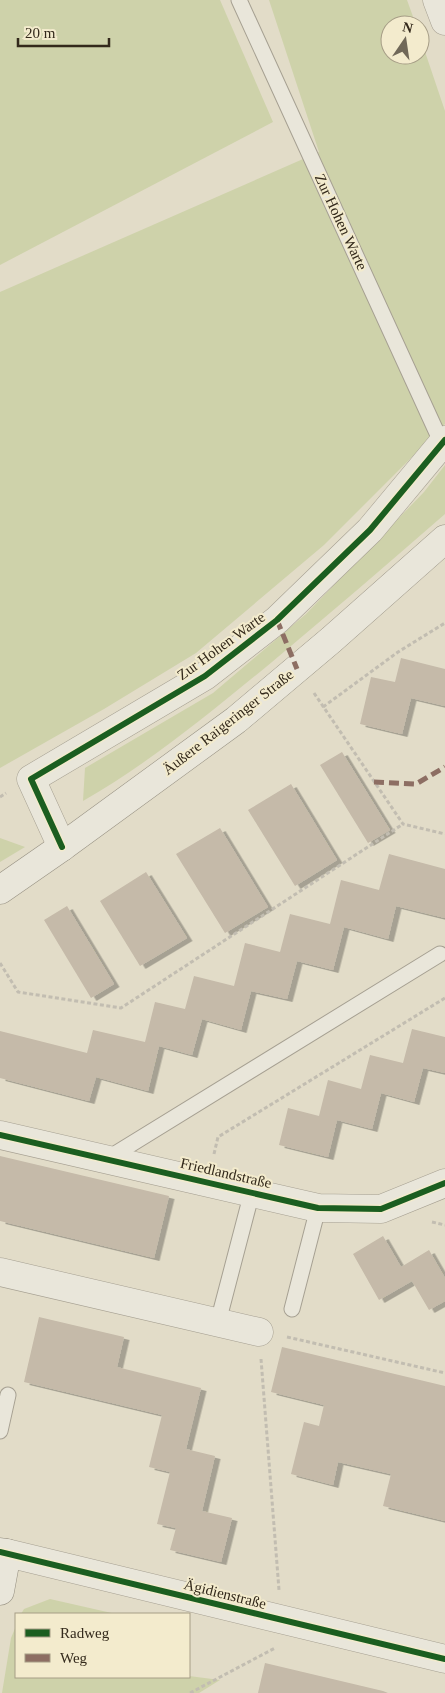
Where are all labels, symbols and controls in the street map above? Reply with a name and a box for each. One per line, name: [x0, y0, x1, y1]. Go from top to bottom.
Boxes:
scale bar: [18, 15, 109, 47]
north arrow: [380, 15, 430, 65]
text: N: [401, 19, 414, 36]
text: 20 m: [25, 25, 56, 41]
street label: Zur Hohen Warte: [312, 171, 370, 273]
street label: Zur Hohen Warte: [174, 609, 268, 683]
street label: Äußere Raigeringer Straße: [160, 666, 297, 778]
street label: Friedlandstraße: [179, 1155, 274, 1191]
street label: Ägidienstraße: [182, 1576, 268, 1612]
legend: [15, 1613, 190, 1678]
text: Radweg: [60, 1625, 110, 1641]
text: Weg: [60, 1650, 88, 1666]

